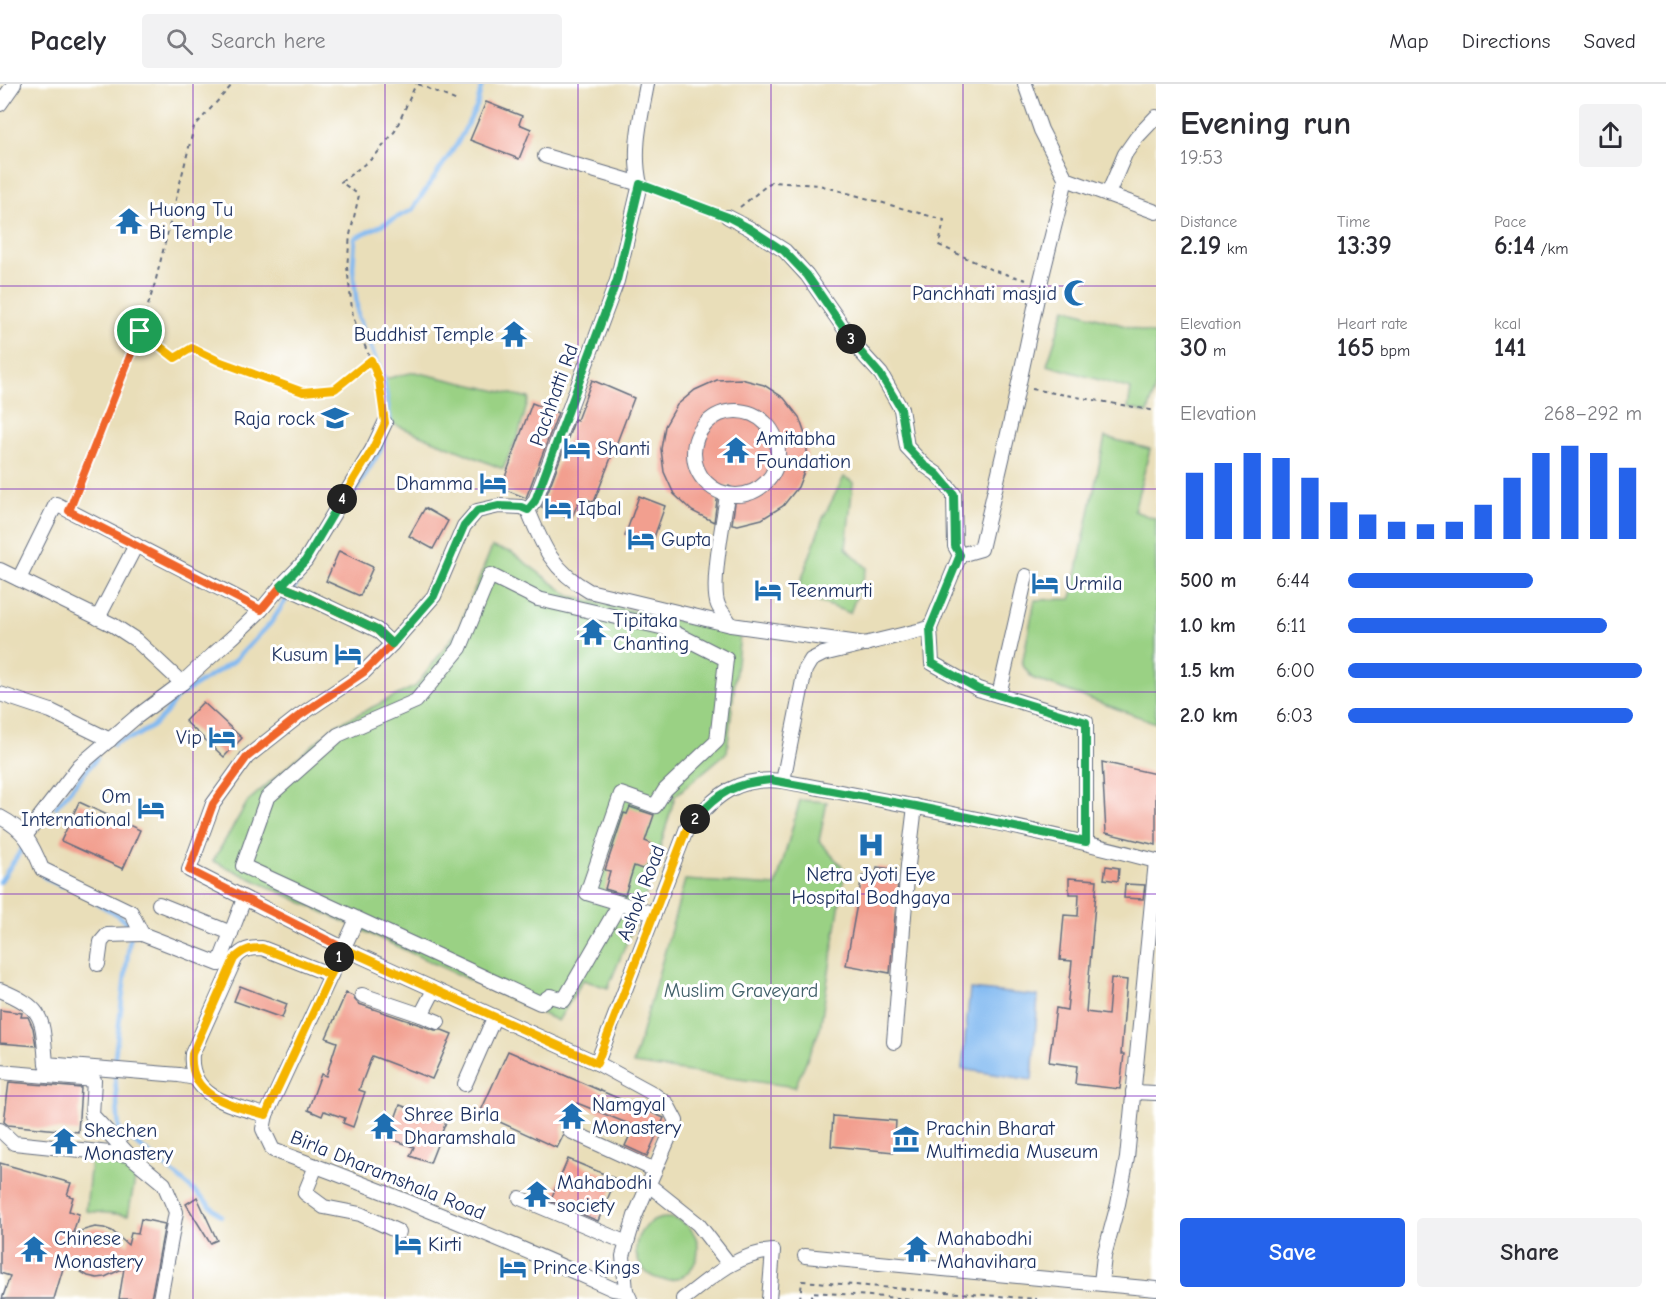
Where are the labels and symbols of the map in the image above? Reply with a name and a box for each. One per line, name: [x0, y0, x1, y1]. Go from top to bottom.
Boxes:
place label: Huong Tu Bi Temple: [149, 198, 233, 244]
temple icon: Huong Tu Bi Temple: [114, 206, 144, 236]
mosque icon: Panchhati masjid: [1062, 278, 1092, 308]
place label: Panchhati masjid: [912, 282, 1057, 305]
pin: [114, 305, 165, 356]
temple icon: Buddhist Temple: [499, 319, 529, 349]
place label: Buddhist Temple: [354, 323, 494, 346]
pin: 3: [836, 324, 866, 354]
street label: Pachhatti Rd: [525, 341, 583, 449]
school or university icon: Raja rock: [320, 403, 350, 433]
place label: Raja rock: [234, 407, 315, 430]
place label: Amitabha Foundation: [756, 427, 851, 473]
hotel icon: Shanti: [562, 433, 592, 463]
temple icon: Amitabha Foundation: [721, 435, 751, 465]
place label: Shanti: [597, 437, 650, 460]
hotel icon: Dhamma: [478, 468, 508, 498]
place label: Dhamma: [396, 472, 473, 495]
pin: 4: [327, 484, 357, 514]
hotel icon: Iqbal: [543, 493, 573, 523]
place label: Iqbal: [578, 497, 622, 520]
hotel icon: Gupta: [626, 524, 656, 554]
place label: Gupta: [661, 528, 711, 551]
hotel icon: Urmila: [1030, 568, 1060, 598]
place label: Urmila: [1065, 572, 1123, 595]
hotel icon: Teenmurti: [753, 575, 783, 605]
place label: Teenmurti: [788, 579, 873, 602]
place label: Tipitaka Chanting: [613, 609, 689, 655]
temple icon: Tipitaka Chanting: [578, 617, 608, 647]
hotel icon: Kusum: [333, 639, 363, 669]
place label: Kusum: [272, 643, 328, 666]
hotel icon: Vip: [207, 722, 237, 752]
place label: Vip: [176, 726, 202, 749]
place label: Om International: [21, 785, 131, 831]
hotel icon: Om International: [136, 793, 166, 823]
pin: 2: [680, 804, 710, 834]
hospital icon: Netra Jyoti Eye Hospital Bodhgaya: [856, 830, 886, 860]
street label: Ashok Road: [612, 842, 670, 944]
place label: Netra Jyoti Eye Hospital Bodhgaya: [791, 863, 951, 909]
pin: 1: [324, 942, 354, 972]
park label: Muslim Graveyard: [664, 979, 818, 1002]
place label: Namgyal Monastery: [592, 1093, 681, 1139]
temple icon: Namgyal Monastery: [557, 1101, 587, 1131]
place label: Shree Birla Dharamshala: [404, 1103, 516, 1149]
temple icon: Shree Birla Dharamshala: [369, 1111, 399, 1141]
place label: Prachin Bharat Multimedia Museum: [926, 1117, 1098, 1163]
place label: Shechen Monastery: [84, 1119, 173, 1165]
museum icon: Prachin Bharat Multimedia Museum: [891, 1124, 921, 1154]
street label: Birla Dharamshala Road: [287, 1125, 489, 1225]
temple icon: Shechen Monastery: [49, 1126, 79, 1156]
place label: Mahabodhi society: [557, 1171, 652, 1217]
temple icon: Mahabodhi society: [522, 1179, 552, 1209]
place label: Chinese Monastery: [54, 1227, 143, 1273]
place label: Mahabodhi Mahavihara: [937, 1227, 1037, 1273]
hotel icon: Kirti: [393, 1229, 423, 1259]
place label: Kirti: [428, 1233, 462, 1256]
temple icon: Chinese Monastery: [19, 1234, 49, 1264]
temple icon: Mahabodhi Mahavihara: [902, 1234, 932, 1264]
hotel icon: Prince Kings: [498, 1252, 528, 1282]
place label: Prince Kings: [533, 1256, 640, 1279]

